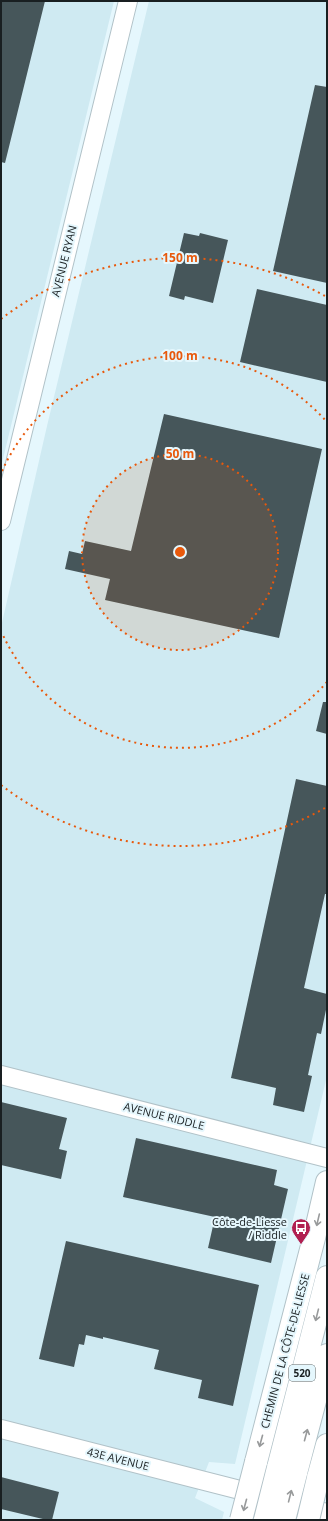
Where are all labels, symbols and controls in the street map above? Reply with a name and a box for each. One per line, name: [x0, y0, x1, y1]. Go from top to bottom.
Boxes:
street label: AVENUE RYAN: [47, 224, 80, 298]
text: 150 m: [162, 249, 198, 266]
text: 100 m: [162, 347, 198, 364]
text: 50 m: [166, 445, 194, 462]
centre of rings: [173, 545, 187, 559]
street label: AVENUE RIDDLE: [122, 1098, 206, 1133]
one-way arrow: [314, 1213, 322, 1226]
place label: Côte-de-Liesse / Riddle: [212, 1214, 287, 1242]
bus stop icon: Côte-de-Liesse / Riddle: [290, 1217, 312, 1245]
street label: CHEMIN DE LA CÔTE-DE-LIESSE: [257, 1272, 312, 1430]
one-way arrow: [313, 1308, 321, 1321]
road number: 520: [289, 1365, 315, 1381]
one-way arrow: [303, 1429, 310, 1442]
one-way arrow: [257, 1434, 265, 1447]
street label: 43E AVENUE: [85, 1444, 151, 1473]
one-way arrow: [287, 1490, 294, 1503]
one-way arrow: [240, 1498, 248, 1511]

